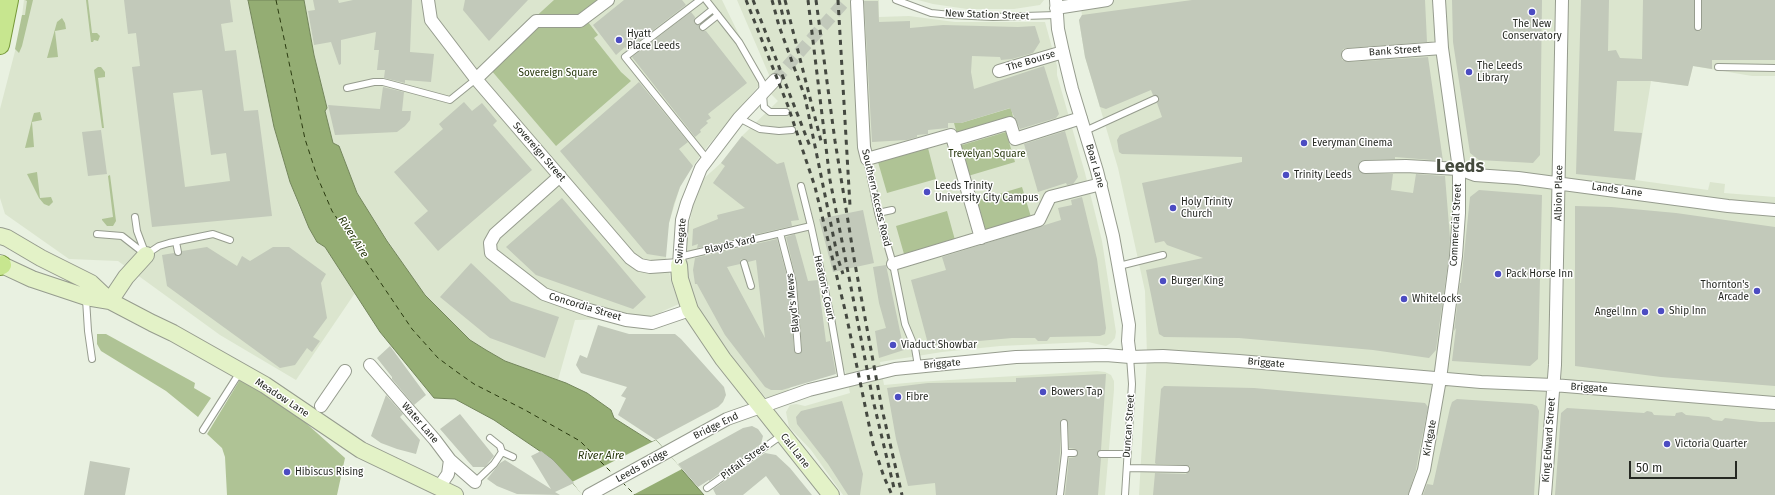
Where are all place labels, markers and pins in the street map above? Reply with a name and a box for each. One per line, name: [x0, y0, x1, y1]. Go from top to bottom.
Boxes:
marker: The New Conservatory: [1527, 7, 1537, 17]
place label: The New Conservatory: [1502, 18, 1562, 42]
place label: Hyatt Place Leeds: [627, 28, 680, 52]
marker: Hyatt Place Leeds: [614, 35, 624, 45]
place label: The Leeds Library: [1477, 60, 1522, 84]
marker: The Leeds Library: [1464, 67, 1474, 77]
place label: Everyman Cinema: [1312, 137, 1393, 149]
marker: Everyman Cinema: [1299, 138, 1309, 148]
place label: Trinity Leeds: [1294, 169, 1352, 181]
marker: Trinity Leeds: [1281, 170, 1291, 180]
place label: Leeds Trinity University City Campus: [935, 180, 1038, 204]
marker: Leeds Trinity University City Campus: [922, 187, 932, 197]
place label: Holy Trinity Church: [1181, 196, 1233, 220]
marker: Holy Trinity Church: [1168, 203, 1178, 213]
place label: Pack Horse Inn: [1506, 268, 1573, 280]
marker: Pack Horse Inn: [1493, 269, 1503, 279]
place label: Burger King: [1171, 275, 1223, 287]
marker: Burger King: [1158, 276, 1168, 286]
place label: Thornton's Arcade: [1701, 279, 1749, 302]
marker: Thornton's Arcade: [1752, 286, 1762, 296]
place label: Whitelocks: [1412, 293, 1461, 305]
marker: Whitelocks: [1399, 294, 1409, 304]
place label: Ship Inn: [1669, 305, 1706, 317]
place label: Angel Inn: [1595, 306, 1637, 318]
marker: Ship Inn: [1656, 306, 1666, 316]
marker: Angel Inn: [1640, 307, 1650, 317]
place label: Viaduct Showbar: [901, 339, 977, 351]
marker: Viaduct Showbar: [888, 340, 898, 350]
place label: Bowers Tap: [1051, 386, 1103, 398]
marker: Bowers Tap: [1038, 387, 1048, 397]
place label: Fibre: [906, 391, 928, 403]
marker: Fibre: [893, 392, 903, 402]
place label: Victoria Quarter: [1675, 438, 1747, 450]
marker: Victoria Quarter: [1662, 439, 1672, 449]
place label: Hibiscus Rising: [295, 466, 363, 478]
marker: Hibiscus Rising: [282, 467, 292, 477]

